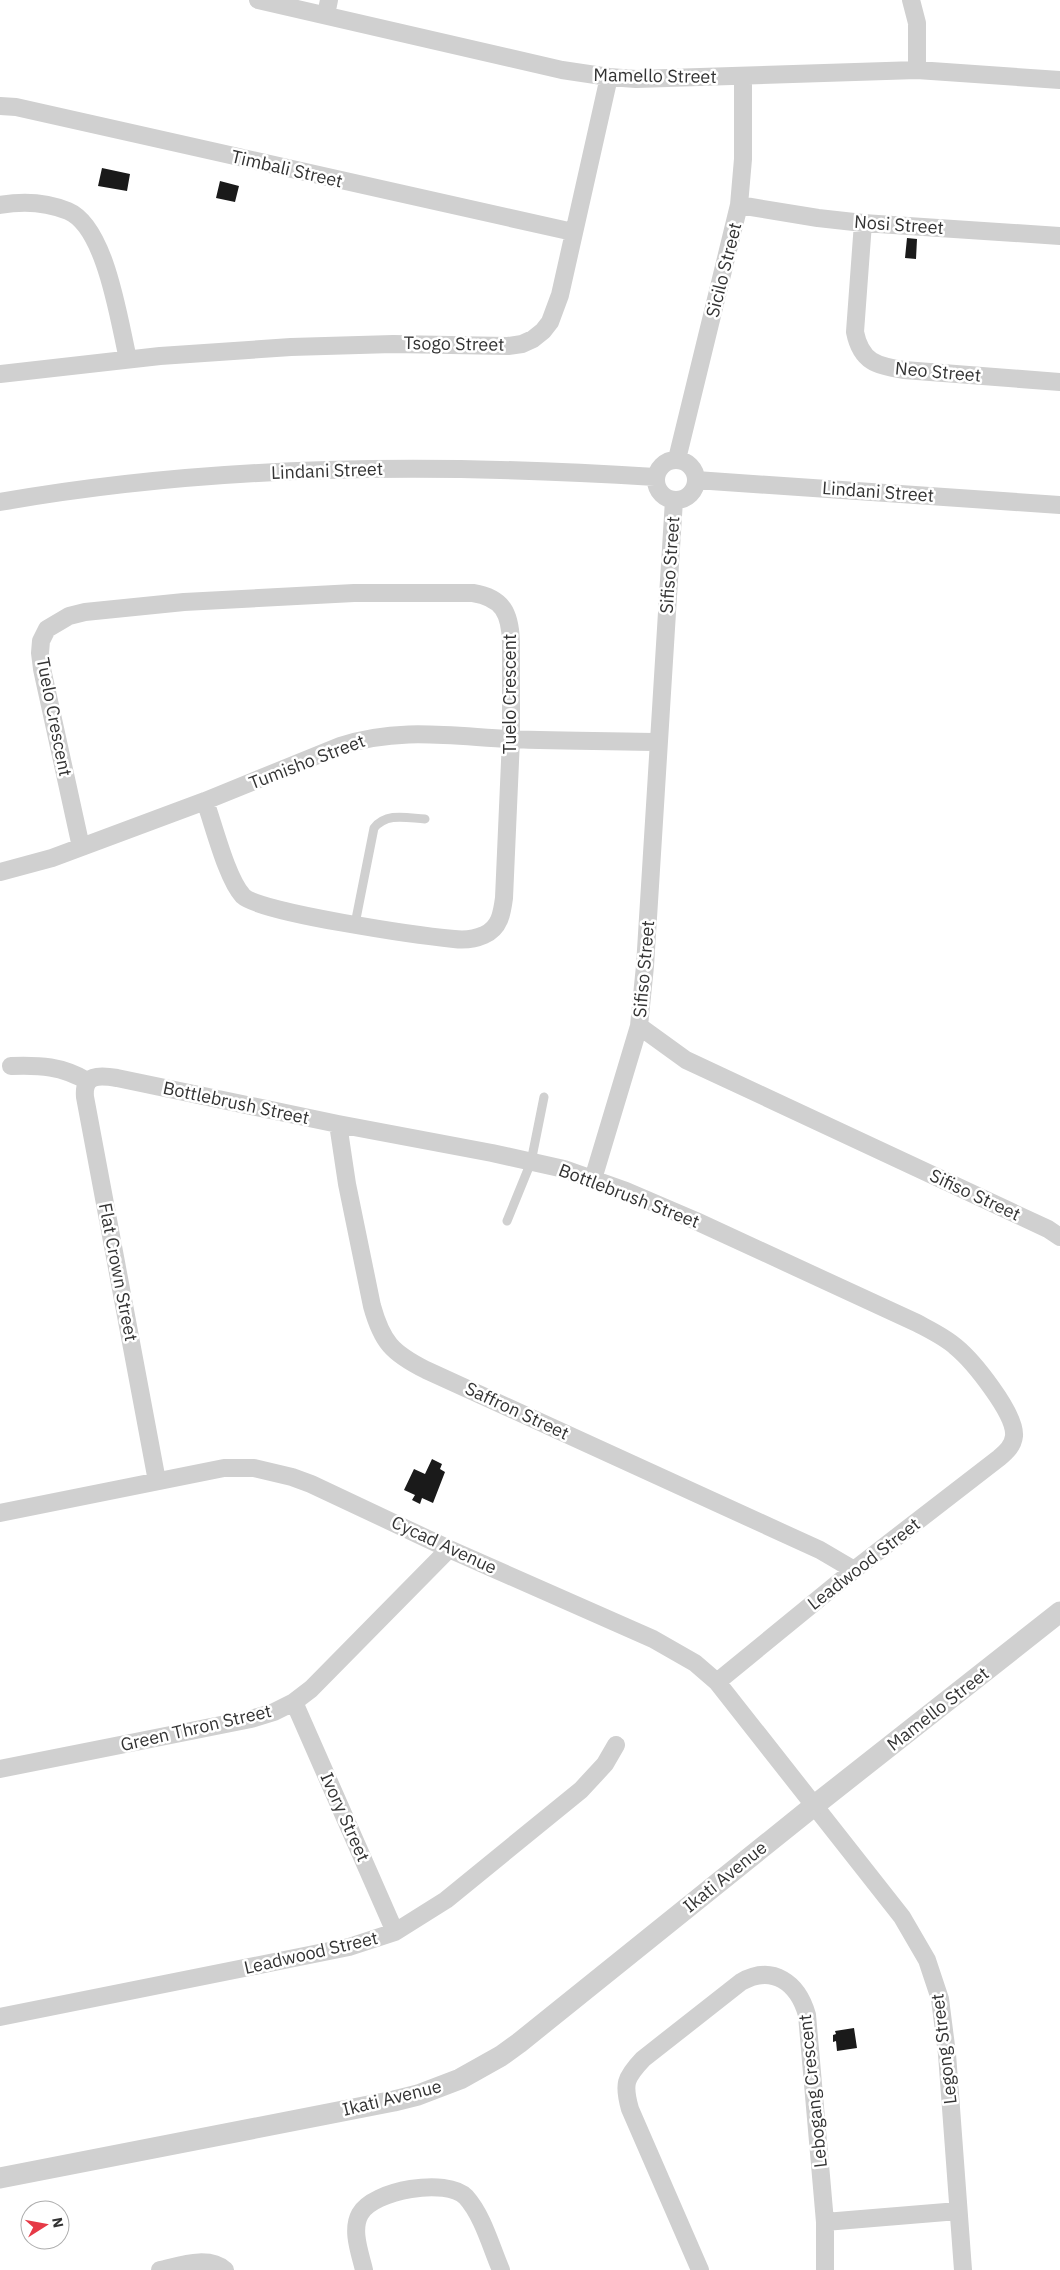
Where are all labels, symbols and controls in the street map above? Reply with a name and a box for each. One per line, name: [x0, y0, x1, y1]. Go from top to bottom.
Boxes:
street label: Mamello Street: [593, 63, 717, 88]
street label: Timbali Street: [229, 145, 345, 192]
street label: Nosi Street: [853, 210, 945, 239]
street label: Sicilo Street: [701, 220, 746, 320]
street label: Tsogo Street: [403, 331, 505, 356]
street label: Neo Street: [894, 356, 982, 387]
street label: Lindani Street: [271, 457, 383, 484]
street label: Lindani Street: [821, 476, 935, 507]
street label: Sifiso Street: [655, 515, 684, 614]
street label: Tuelo Crescent: [498, 634, 521, 754]
street label: Tuelo Crescent: [32, 656, 77, 778]
street label: Tumisho Street: [246, 729, 368, 794]
street label: Sifiso Street: [628, 919, 659, 1019]
street label: Bottlebrush Street: [161, 1076, 311, 1129]
street label: Bottlebrush Street: [556, 1158, 703, 1233]
street label: Sifiso Street: [926, 1163, 1024, 1226]
street label: Flat Crown Street: [94, 1201, 143, 1343]
street label: Saffron Street: [462, 1376, 573, 1445]
street label: Cycad Avenue: [388, 1510, 501, 1579]
street label: Leadwood Street: [803, 1512, 925, 1615]
street label: Mamello Street: [882, 1662, 993, 1756]
street label: Green Thron Street: [118, 1699, 274, 1756]
street label: Ivory Street: [316, 1769, 375, 1865]
street label: Ikati Avenue: [678, 1836, 771, 1917]
street label: Leadwood Street: [242, 1926, 380, 1979]
street label: Legong Street: [925, 1992, 962, 2106]
street label: Lebogang Crescent: [793, 2013, 832, 2169]
street label: Ikati Avenue: [340, 2074, 444, 2121]
north arrow: [20, 2200, 70, 2250]
text: N: [48, 2216, 68, 2229]

